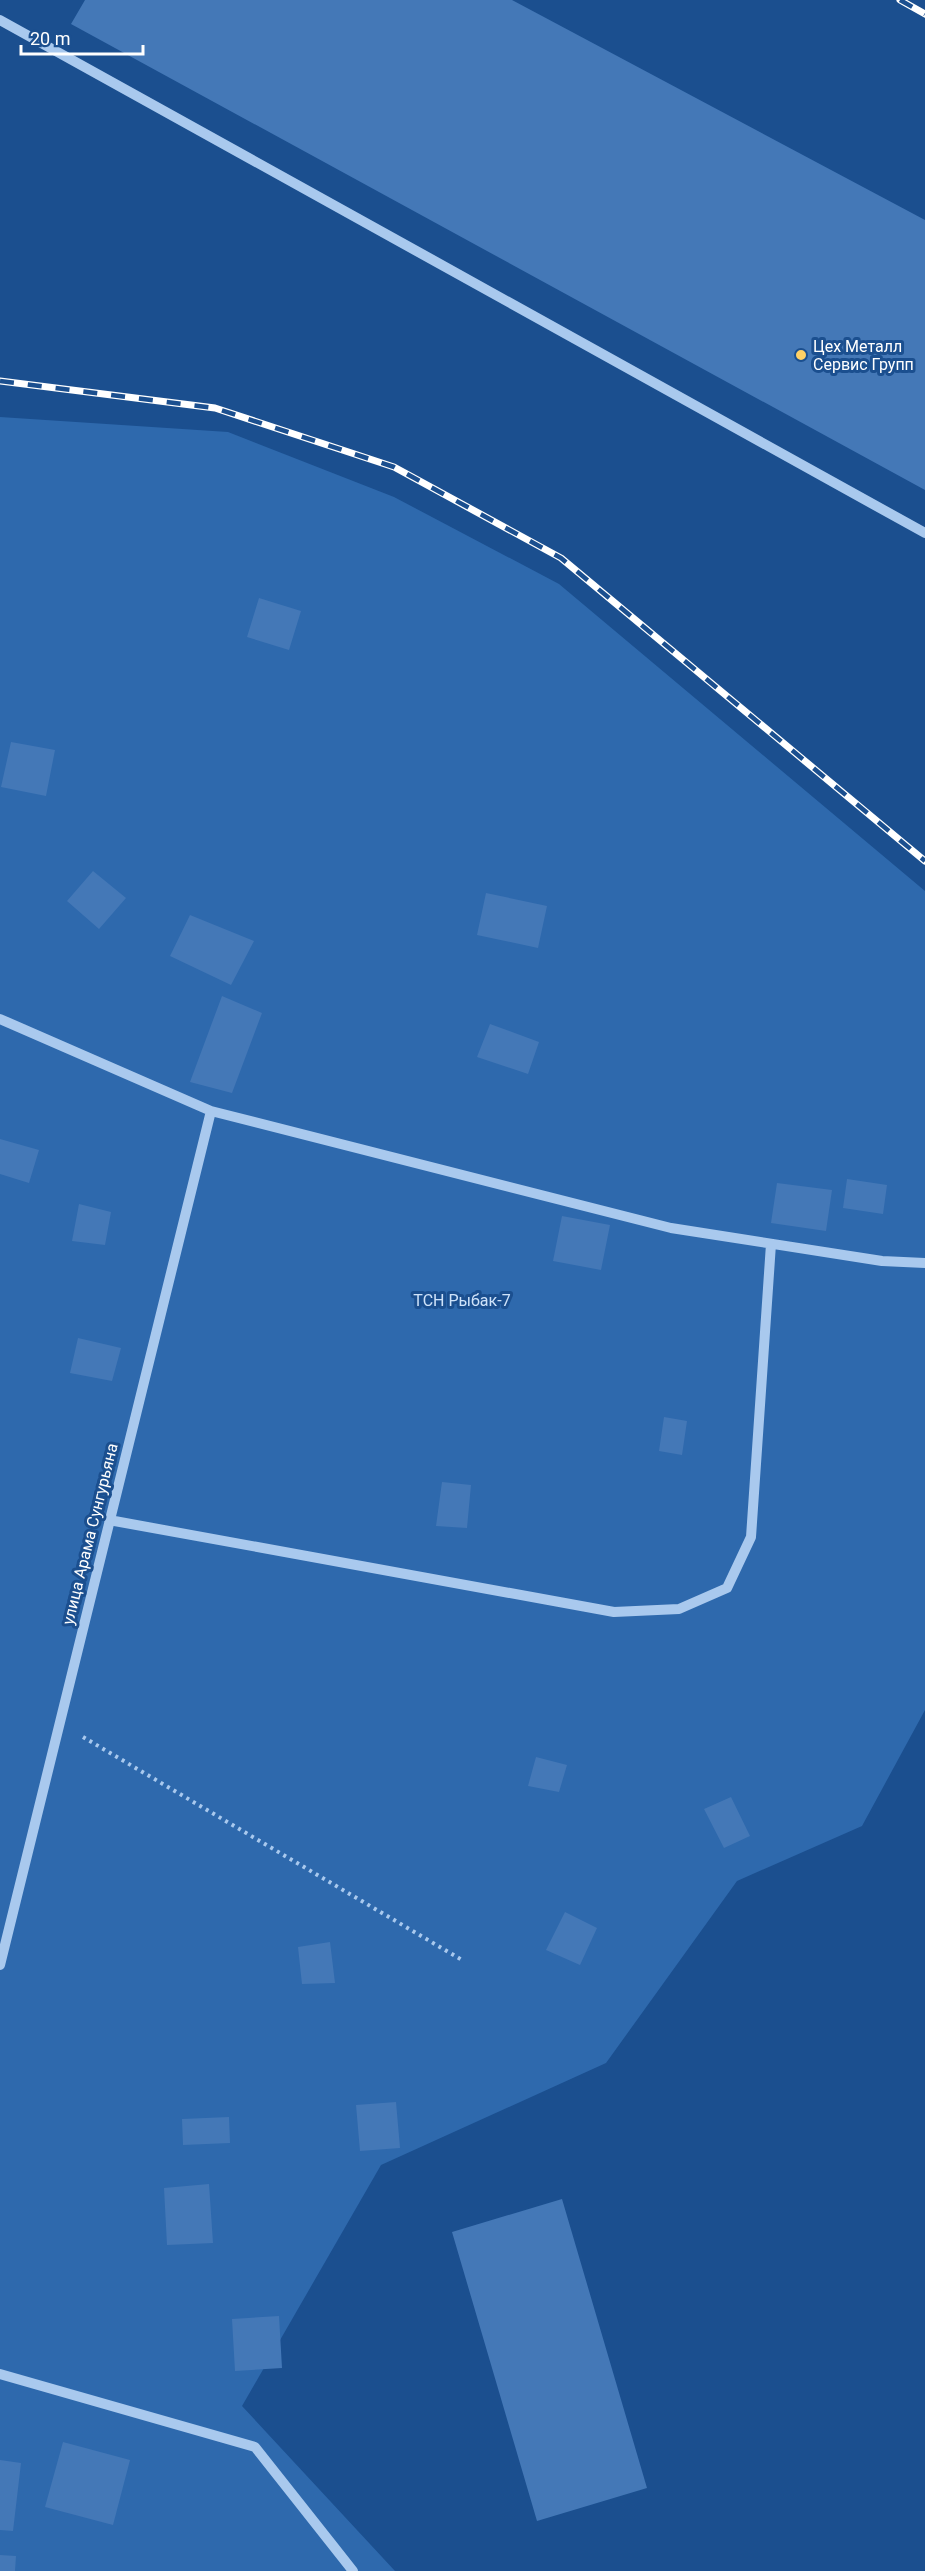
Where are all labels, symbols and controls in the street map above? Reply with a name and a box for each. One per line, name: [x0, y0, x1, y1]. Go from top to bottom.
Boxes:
scale bar: [21, 18, 142, 56]
text: 20 m: [30, 28, 70, 49]
place label: Цех Металл Сервис Групп: [813, 337, 914, 374]
marker: Цех Металл Сервис Групп: [794, 348, 808, 362]
park label: ТСН Рыбак-7: [413, 1291, 511, 1310]
street label: улица Арама Сунгурьяна: [58, 1441, 122, 1627]

